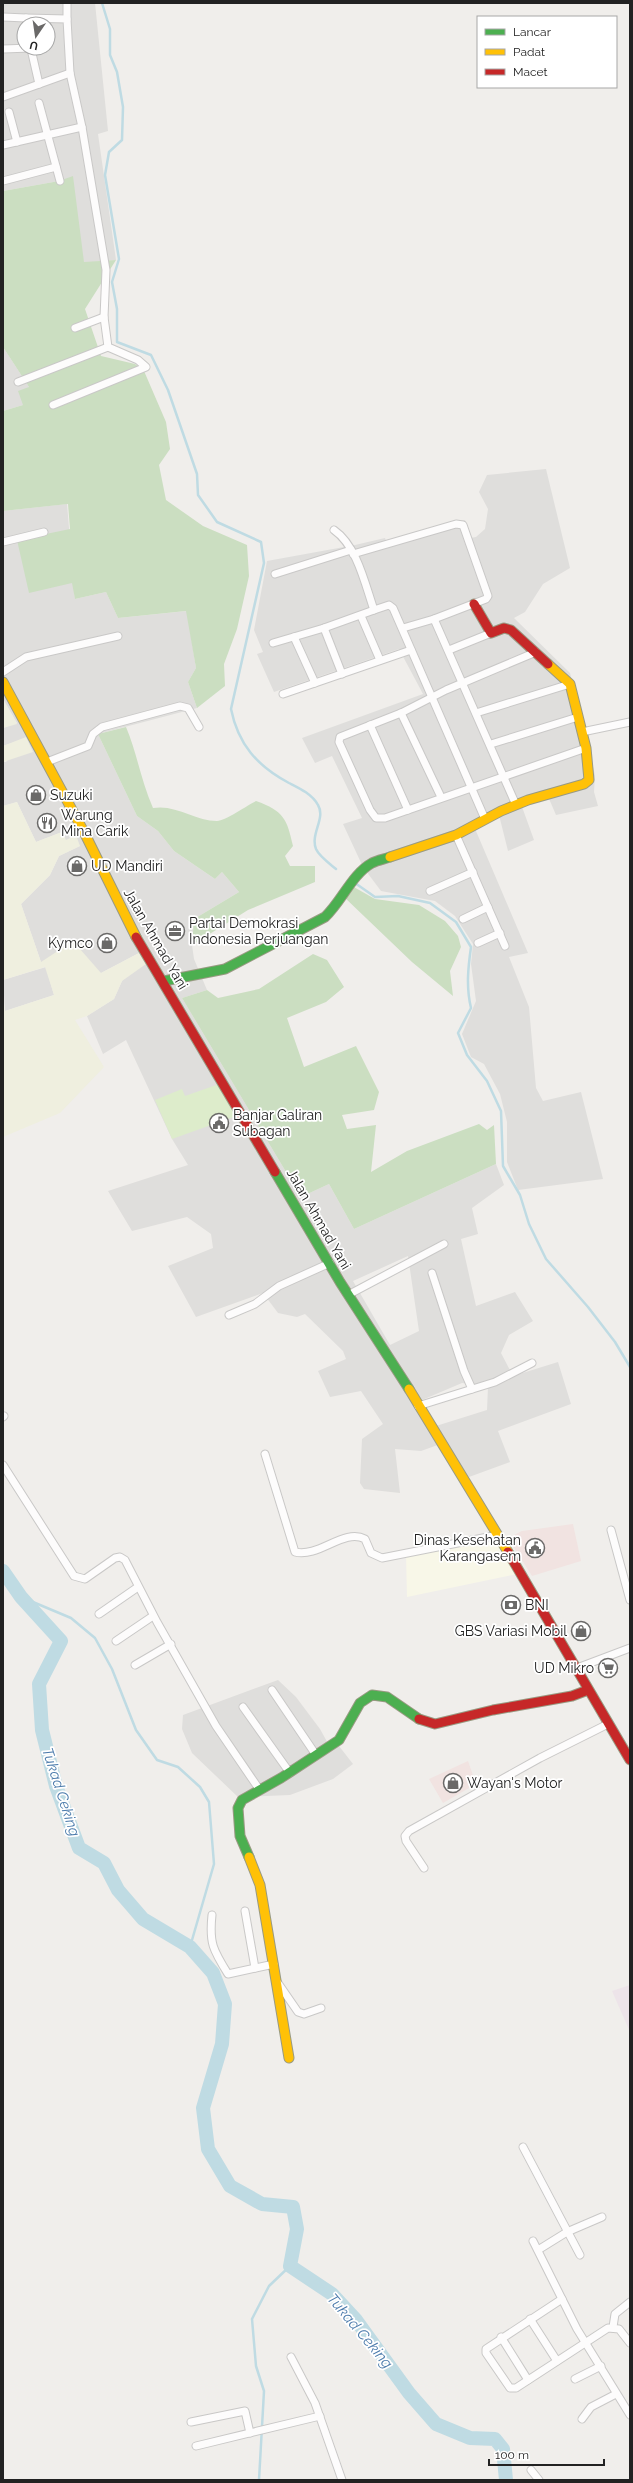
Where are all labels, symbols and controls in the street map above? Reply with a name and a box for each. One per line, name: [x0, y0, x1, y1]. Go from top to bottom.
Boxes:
north arrow: [16, 16, 56, 56]
legend: [477, 16, 617, 88]
text: Lancar: [513, 25, 552, 39]
text: U: [28, 38, 39, 53]
text: Padat: [513, 45, 545, 59]
text: Macet: [513, 65, 548, 79]
shop icon: Suzuki: [25, 784, 47, 806]
place label: Suzuki: [50, 787, 93, 803]
place label: Warung Mina Carik: [61, 807, 129, 839]
restaurant icon: Warung Mina Carik: [36, 812, 58, 834]
shop icon: UD Mandiri: [66, 855, 88, 877]
place label: UD Mandiri: [91, 858, 163, 874]
street label: Jalan Ahmad Yani: [121, 886, 191, 992]
place label: Partai Demokrasi Indonesia Perjuangan: [189, 915, 328, 947]
office icon: Partai Demokrasi Indonesia Perjuangan: [164, 920, 186, 942]
shop icon: Kymco: [96, 932, 118, 954]
place label: Kymco: [48, 935, 93, 951]
place label: Banjar Galiran Subagan: [233, 1107, 322, 1139]
public building icon: Banjar Galiran Subagan: [208, 1112, 230, 1134]
street label: Jalan Ahmad Yani: [284, 1166, 354, 1272]
place label: Dinas Kesehatan Karangasem: [414, 1532, 521, 1564]
public building icon: Dinas Kesehatan Karangasem: [524, 1537, 546, 1559]
bank icon: BNI: [500, 1594, 522, 1616]
place label: BNI: [525, 1597, 549, 1613]
shop icon: GBS Variasi Mobil: [570, 1620, 592, 1642]
place label: GBS Variasi Mobil: [455, 1623, 567, 1639]
supermarket icon: UD Mikro: [597, 1657, 619, 1679]
place label: UD Mikro: [534, 1660, 594, 1676]
water label: Tukad Ceking: [38, 1745, 84, 1839]
shop icon: Wayan's Motor: [442, 1772, 464, 1794]
place label: Wayan's Motor: [467, 1775, 563, 1791]
water label: Tukad Ceking: [323, 2290, 397, 2372]
scale bar: [489, 2441, 604, 2467]
text: 100 m: [495, 2448, 529, 2462]

